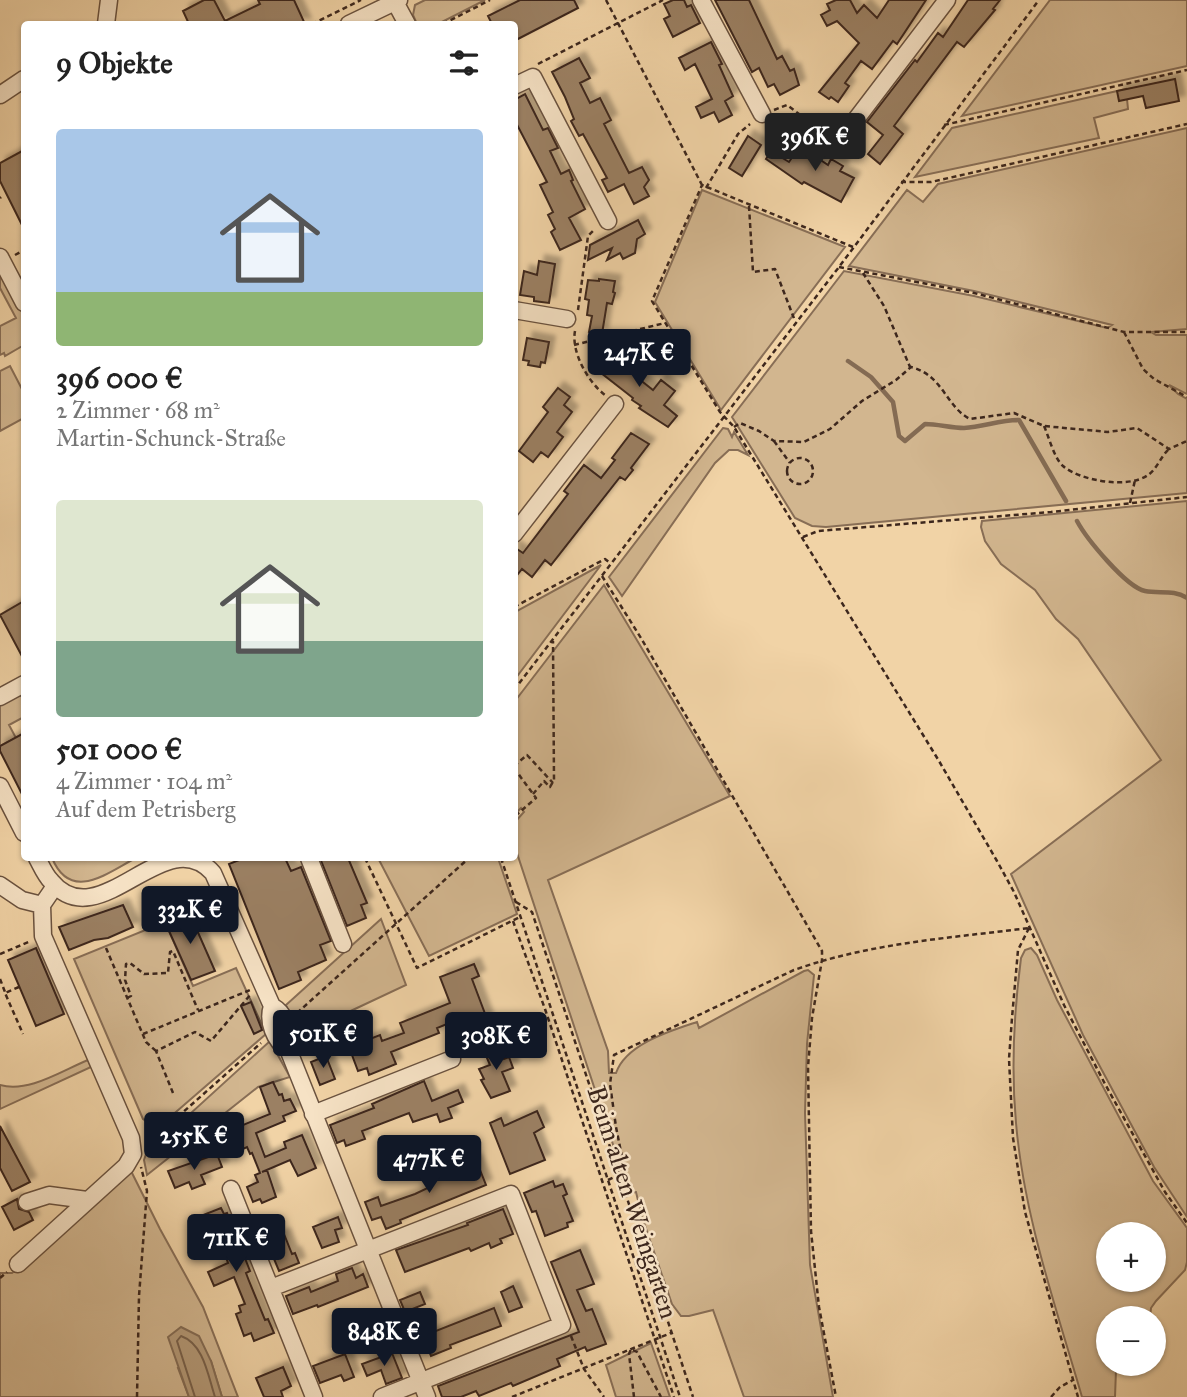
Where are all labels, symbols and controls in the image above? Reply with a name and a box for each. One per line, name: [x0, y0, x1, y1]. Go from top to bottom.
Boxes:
icon: filters: [445, 44, 483, 82]
text: 9 Objekte: [56, 45, 173, 81]
pin: 396K €: [758, 114, 872, 173]
text: 396K €: [781, 122, 849, 150]
icon: home: [207, 175, 333, 301]
pin: 247K €: [582, 330, 696, 389]
text: 247K €: [604, 338, 674, 366]
text: 396 000 €: [56, 360, 183, 396]
text: 2 Zimmer · 68 m²: [56, 396, 220, 424]
text: Martin-Schunck-Straße: [56, 424, 286, 452]
icon: home: [207, 546, 333, 672]
text: 501 000 €: [56, 731, 183, 767]
text: 4 Zimmer · 104 m²: [56, 767, 232, 795]
text: Auf dem Petrisberg: [56, 795, 235, 823]
pin: 332K €: [133, 886, 247, 946]
text: 332K €: [158, 895, 222, 923]
pin: 501K €: [266, 1010, 380, 1070]
pin: 308K €: [439, 1012, 553, 1072]
text: 501K €: [289, 1019, 357, 1047]
text: 308K €: [461, 1021, 531, 1049]
street label: Beim alten Weingarten: [580, 1082, 686, 1322]
pin: 255K €: [137, 1112, 251, 1172]
text: 255K €: [160, 1121, 228, 1149]
pin: 477K €: [372, 1136, 486, 1195]
text: 477K €: [393, 1144, 465, 1172]
pin: 711K €: [179, 1214, 293, 1274]
map controls: [1096, 1222, 1166, 1376]
button: +: [1096, 1222, 1166, 1292]
text: 711K €: [203, 1223, 269, 1251]
button: −: [1096, 1306, 1166, 1376]
pin: 848K €: [327, 1308, 441, 1368]
text: 848K €: [348, 1317, 420, 1345]

